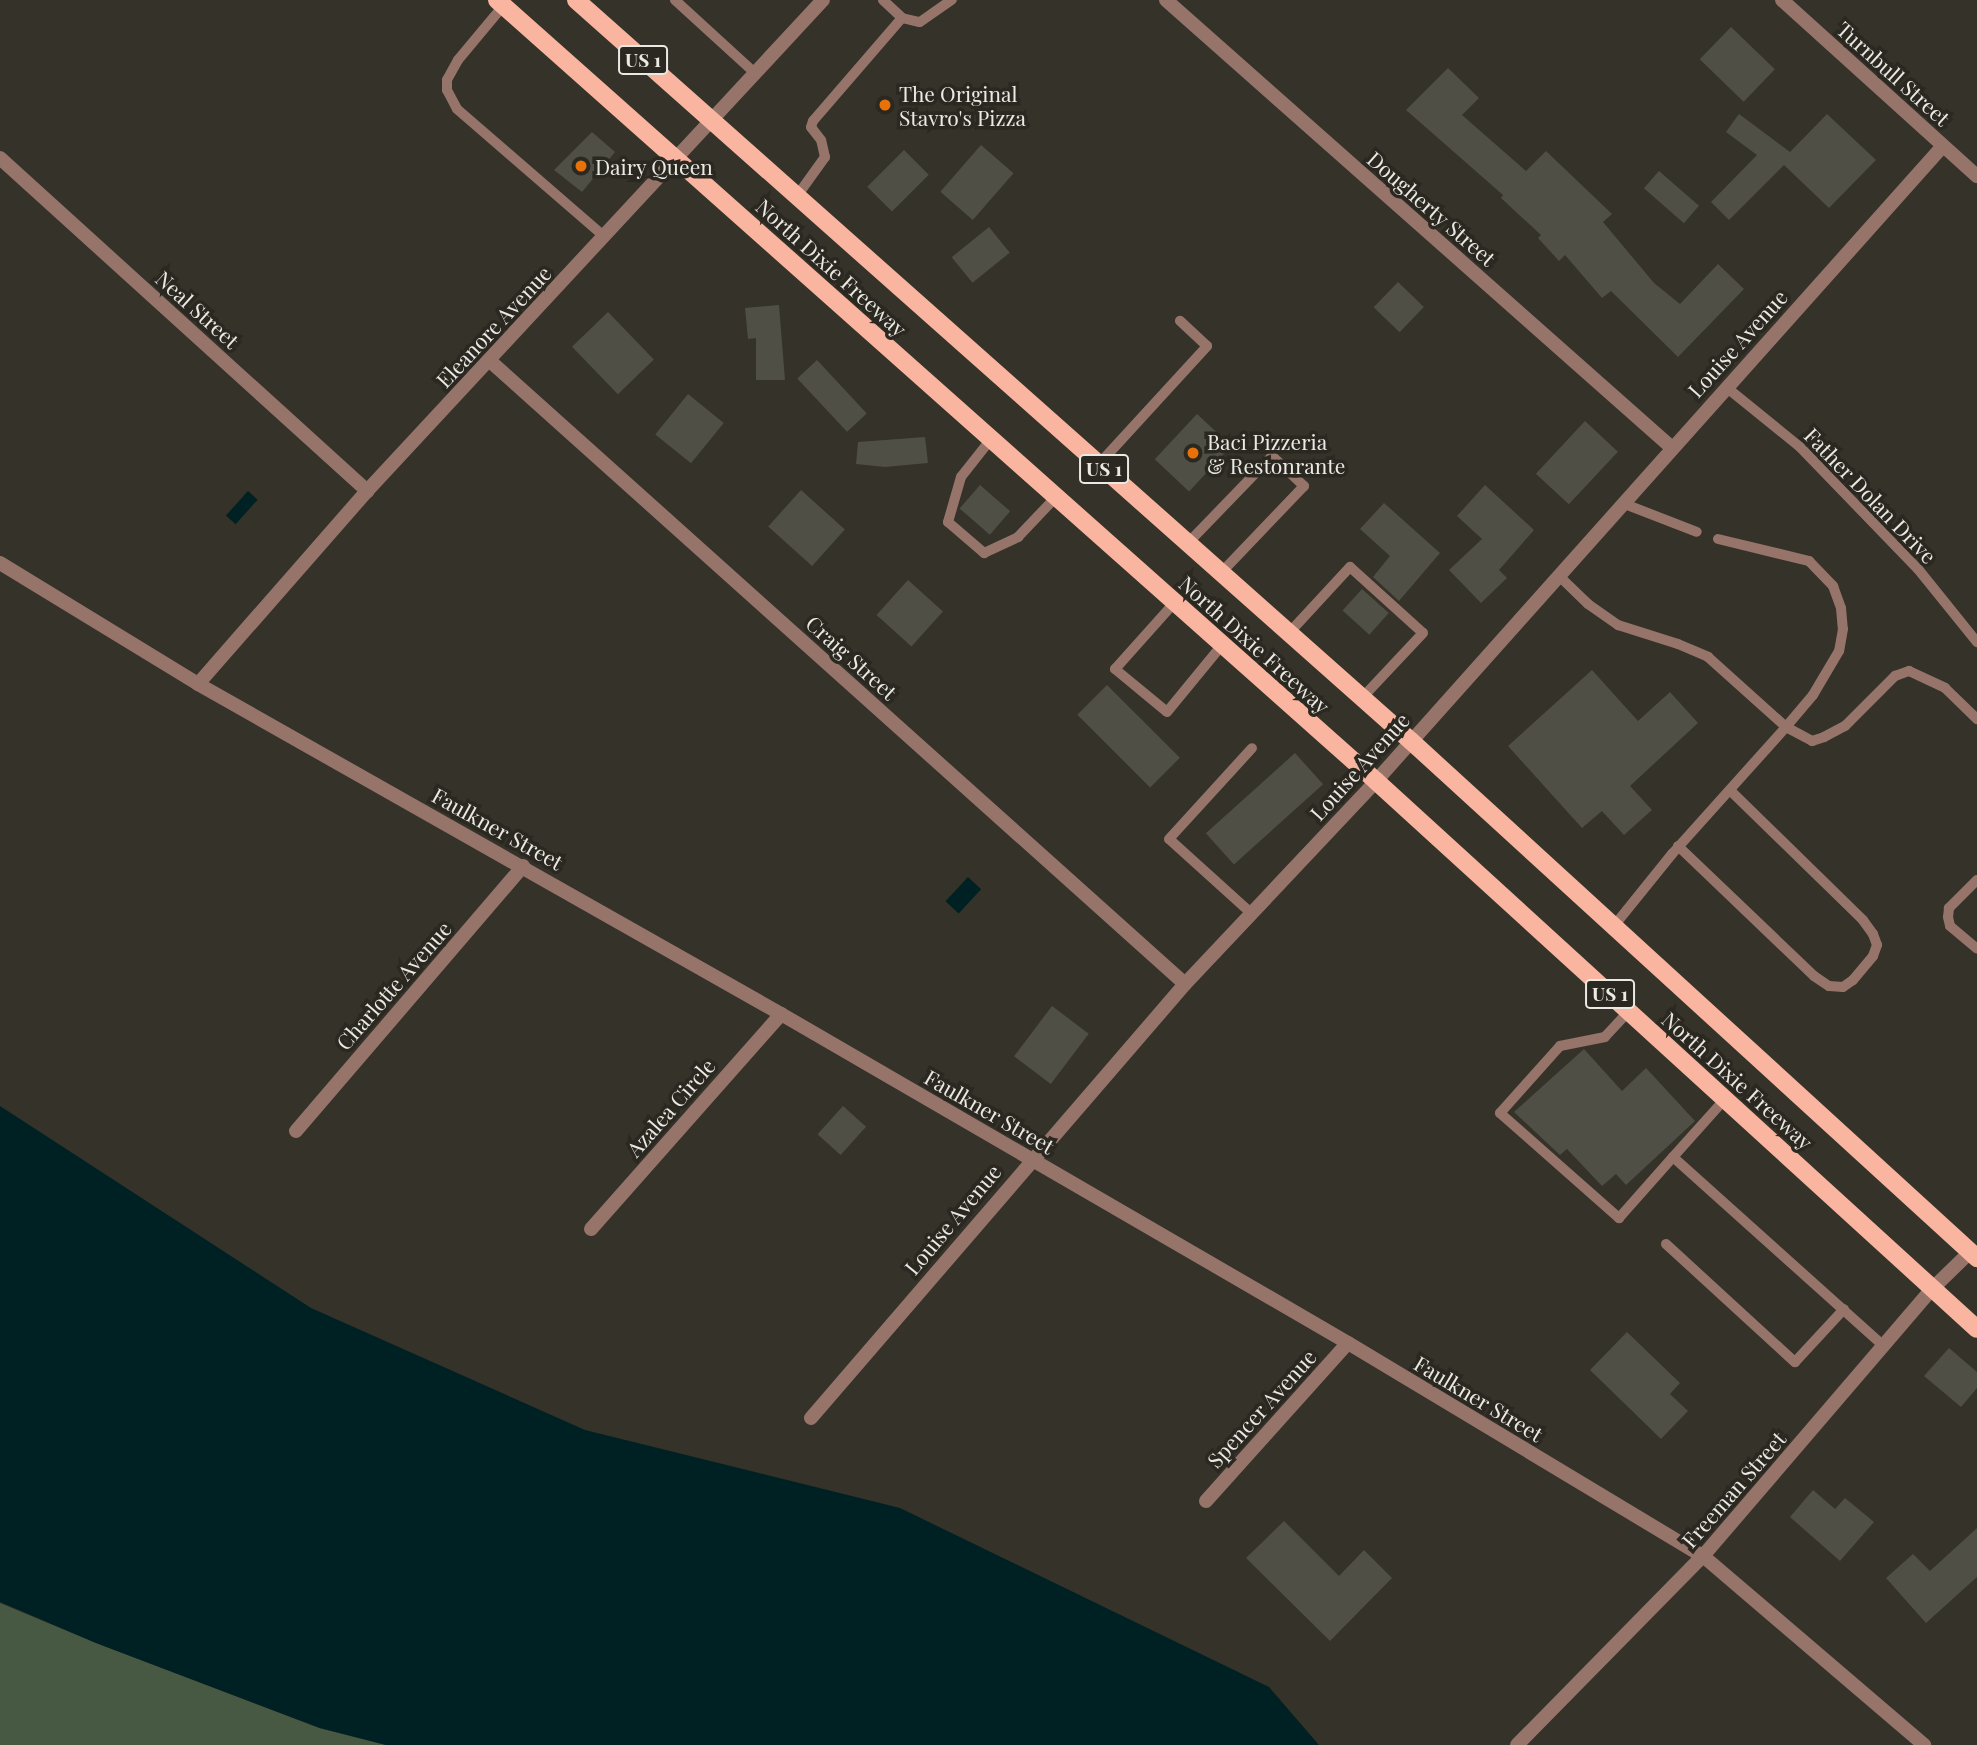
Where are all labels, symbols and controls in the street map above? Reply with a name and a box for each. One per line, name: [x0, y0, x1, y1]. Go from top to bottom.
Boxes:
street label: Turnbull Street: [1832, 16, 1956, 130]
road number: US 1: [617, 44, 669, 76]
place label: The Original Stavro's Pizza: [899, 80, 1026, 130]
marker: The Original Stavro's Pizza: [877, 97, 893, 113]
street label: Dougherty Street: [1363, 145, 1501, 271]
place label: Dairy Queen: [595, 153, 713, 179]
marker: Dairy Queen: [573, 158, 589, 174]
street label: North Dixie Freeway: [752, 193, 912, 341]
street label: Eleanore Avenue: [430, 260, 556, 392]
street label: Neal Street: [151, 265, 245, 353]
street label: Louise Avenue: [1682, 284, 1792, 402]
street label: Father Dolan Drive: [1800, 422, 1942, 568]
place label: Baci Pizzeria & Restonrante: [1207, 428, 1345, 478]
marker: Baci Pizzeria & Restonrante: [1185, 445, 1201, 461]
road number: US 1: [1078, 454, 1130, 484]
street label: North Dixie Freeway: [1175, 570, 1335, 718]
street label: Craig Street: [802, 610, 902, 704]
street label: Louise Avenue: [1304, 707, 1414, 825]
street label: Faulkner Street: [428, 782, 568, 874]
street label: Charlotte Avenue: [330, 915, 456, 1055]
road number: US 1: [1584, 978, 1636, 1010]
street label: North Dixie Freeway: [1658, 1006, 1818, 1154]
street label: Azalea Circle: [620, 1053, 720, 1161]
street label: Faulkner Street: [920, 1064, 1060, 1158]
street label: Louise Avenue: [898, 1159, 1006, 1279]
street label: Spencer Avenue: [1201, 1343, 1321, 1473]
street label: Faulkner Street: [1410, 1350, 1548, 1446]
street label: Freeman Street: [1676, 1426, 1790, 1552]

